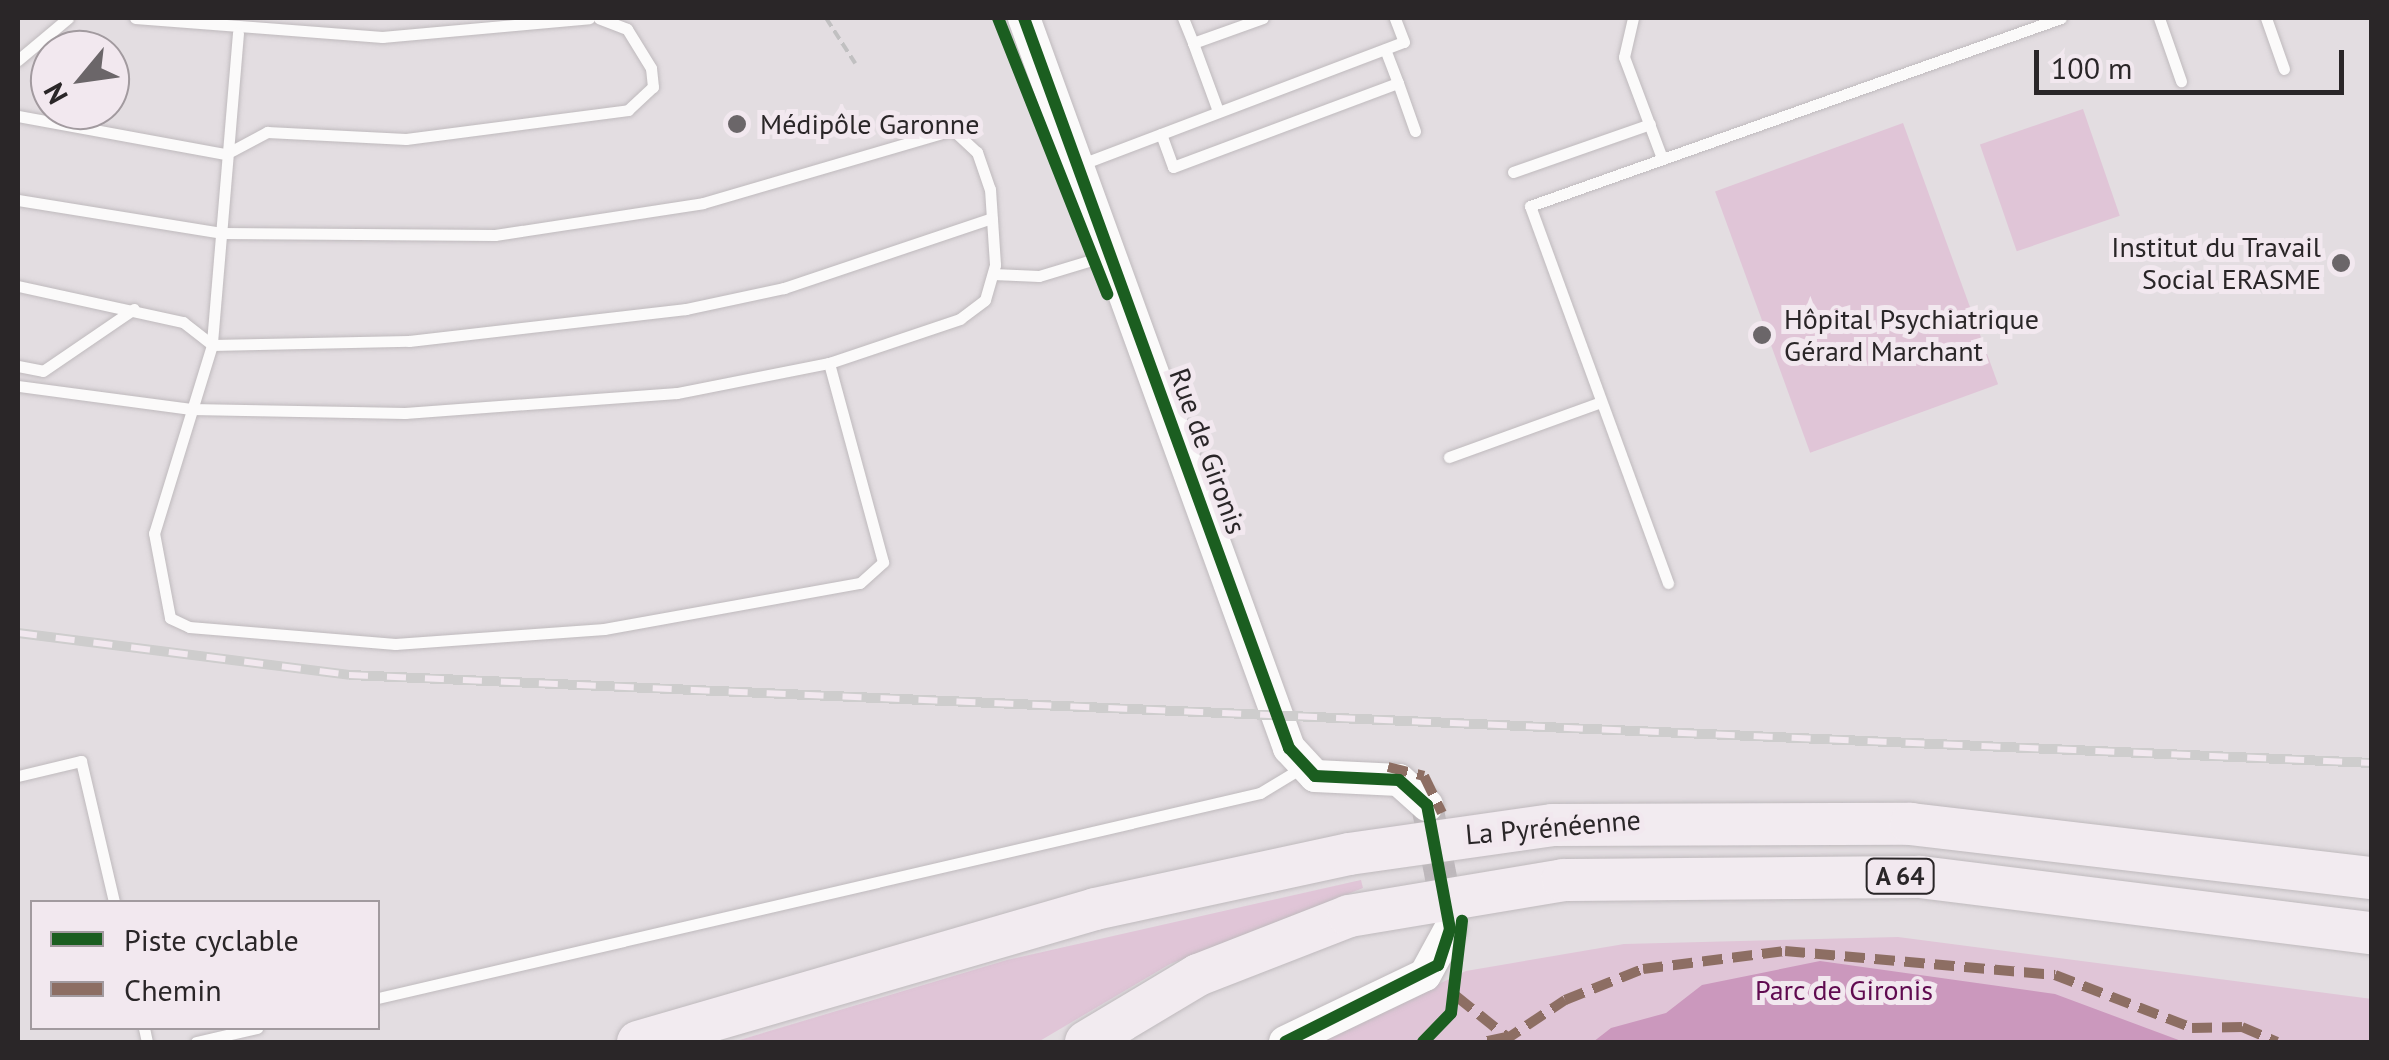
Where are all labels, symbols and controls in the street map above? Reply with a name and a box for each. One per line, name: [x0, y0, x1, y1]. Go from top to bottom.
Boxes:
north arrow: [30, 30, 130, 130]
scale bar: [2039, 30, 2349, 92]
text: 100 m: [2051, 48, 2132, 87]
text: N: [34, 77, 76, 111]
place label: Médipôle Garonne: [760, 107, 979, 141]
marker: Médipôle Garonne: [724, 111, 750, 137]
place label: Institut du Travail Social ERASME: [2110, 230, 2321, 296]
marker: Institut du Travail Social ERASME: [2330, 252, 2352, 274]
place label: Hôpital Psychiatrique Gérard Marchant: [1784, 302, 2039, 368]
marker: Hôpital Psychiatrique Gérard Marchant: [1749, 322, 1775, 348]
street label: Rue de Gironis: [1163, 364, 1253, 538]
street label: La Pyrénéenne: [1464, 803, 1642, 851]
road number: A 64: [1865, 856, 1935, 896]
legend: [30, 900, 380, 1030]
text: Piste cyclable: [124, 920, 299, 959]
text: Chemin: [124, 970, 222, 1009]
park label: Parc de Gironis: [1755, 973, 1933, 1007]

